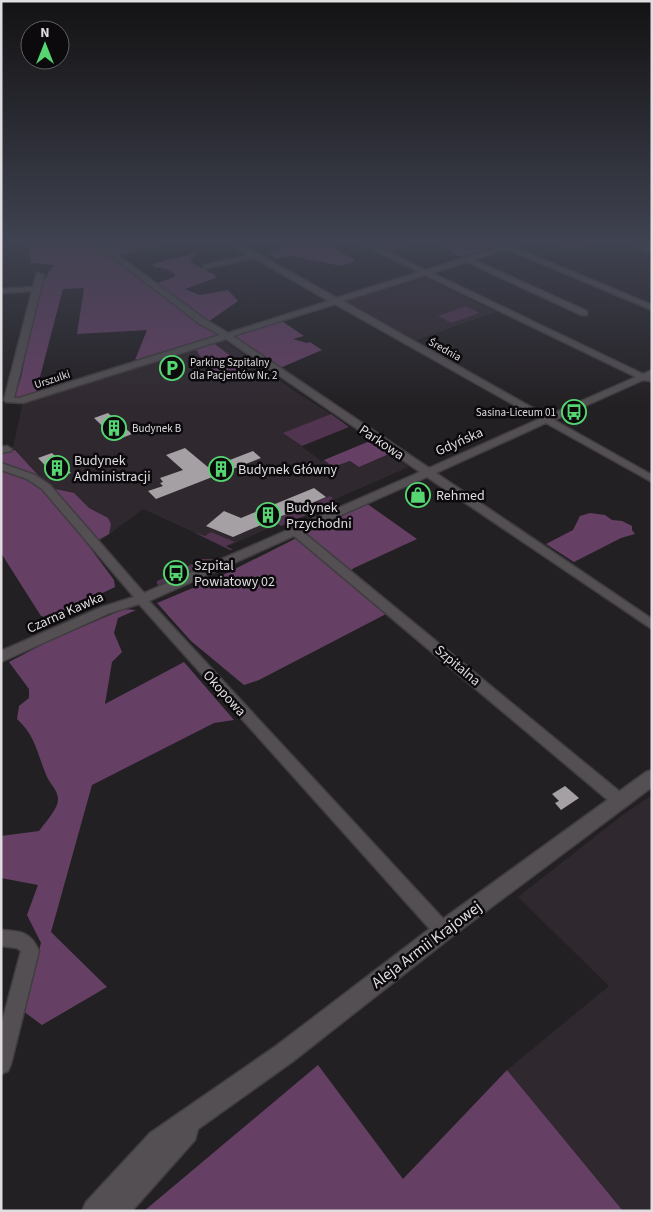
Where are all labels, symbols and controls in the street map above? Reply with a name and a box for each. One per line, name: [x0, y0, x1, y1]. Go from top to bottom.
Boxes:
north arrow: [20, 20, 70, 70]
text: N: [40, 23, 50, 43]
street label: Średnia: [426, 334, 464, 365]
parking icon: Parking Szpitalny dla Pacjentów Nr. 2: [159, 355, 185, 381]
place label: Parking Szpitalny dla Pacjentów Nr. 2: [190, 355, 277, 383]
street label: Urszulki: [32, 367, 72, 392]
bus stop icon: Sasina-Liceum 01: [561, 399, 587, 425]
place label: Sasina-Liceum 01: [476, 405, 556, 420]
building icon: Budynek B: [101, 415, 127, 441]
street label: Parkowa: [355, 420, 408, 465]
place label: Budynek B: [132, 421, 182, 436]
street label: Gdyńska: [432, 423, 486, 461]
place label: Budynek Administracji: [74, 451, 151, 487]
building icon: Budynek Administracji: [44, 455, 70, 481]
building icon: Budynek Główny: [208, 456, 234, 482]
place label: Budynek Główny: [238, 460, 338, 480]
shop icon: Rehmed: [405, 482, 431, 508]
place label: Rehmed: [436, 486, 485, 506]
place label: Budynek Przychodni: [286, 498, 352, 534]
building icon: Budynek Przychodni: [255, 502, 281, 528]
place label: Szpital Powiatowy 02: [194, 556, 275, 592]
bus stop icon: Szpital Powiatowy 02: [163, 560, 189, 586]
street label: Czarna Kawka: [24, 587, 107, 639]
street label: Szpitalna: [430, 641, 485, 691]
street label: Okopowa: [198, 666, 250, 721]
street label: Aleja Armii Krajowej: [367, 896, 486, 994]

